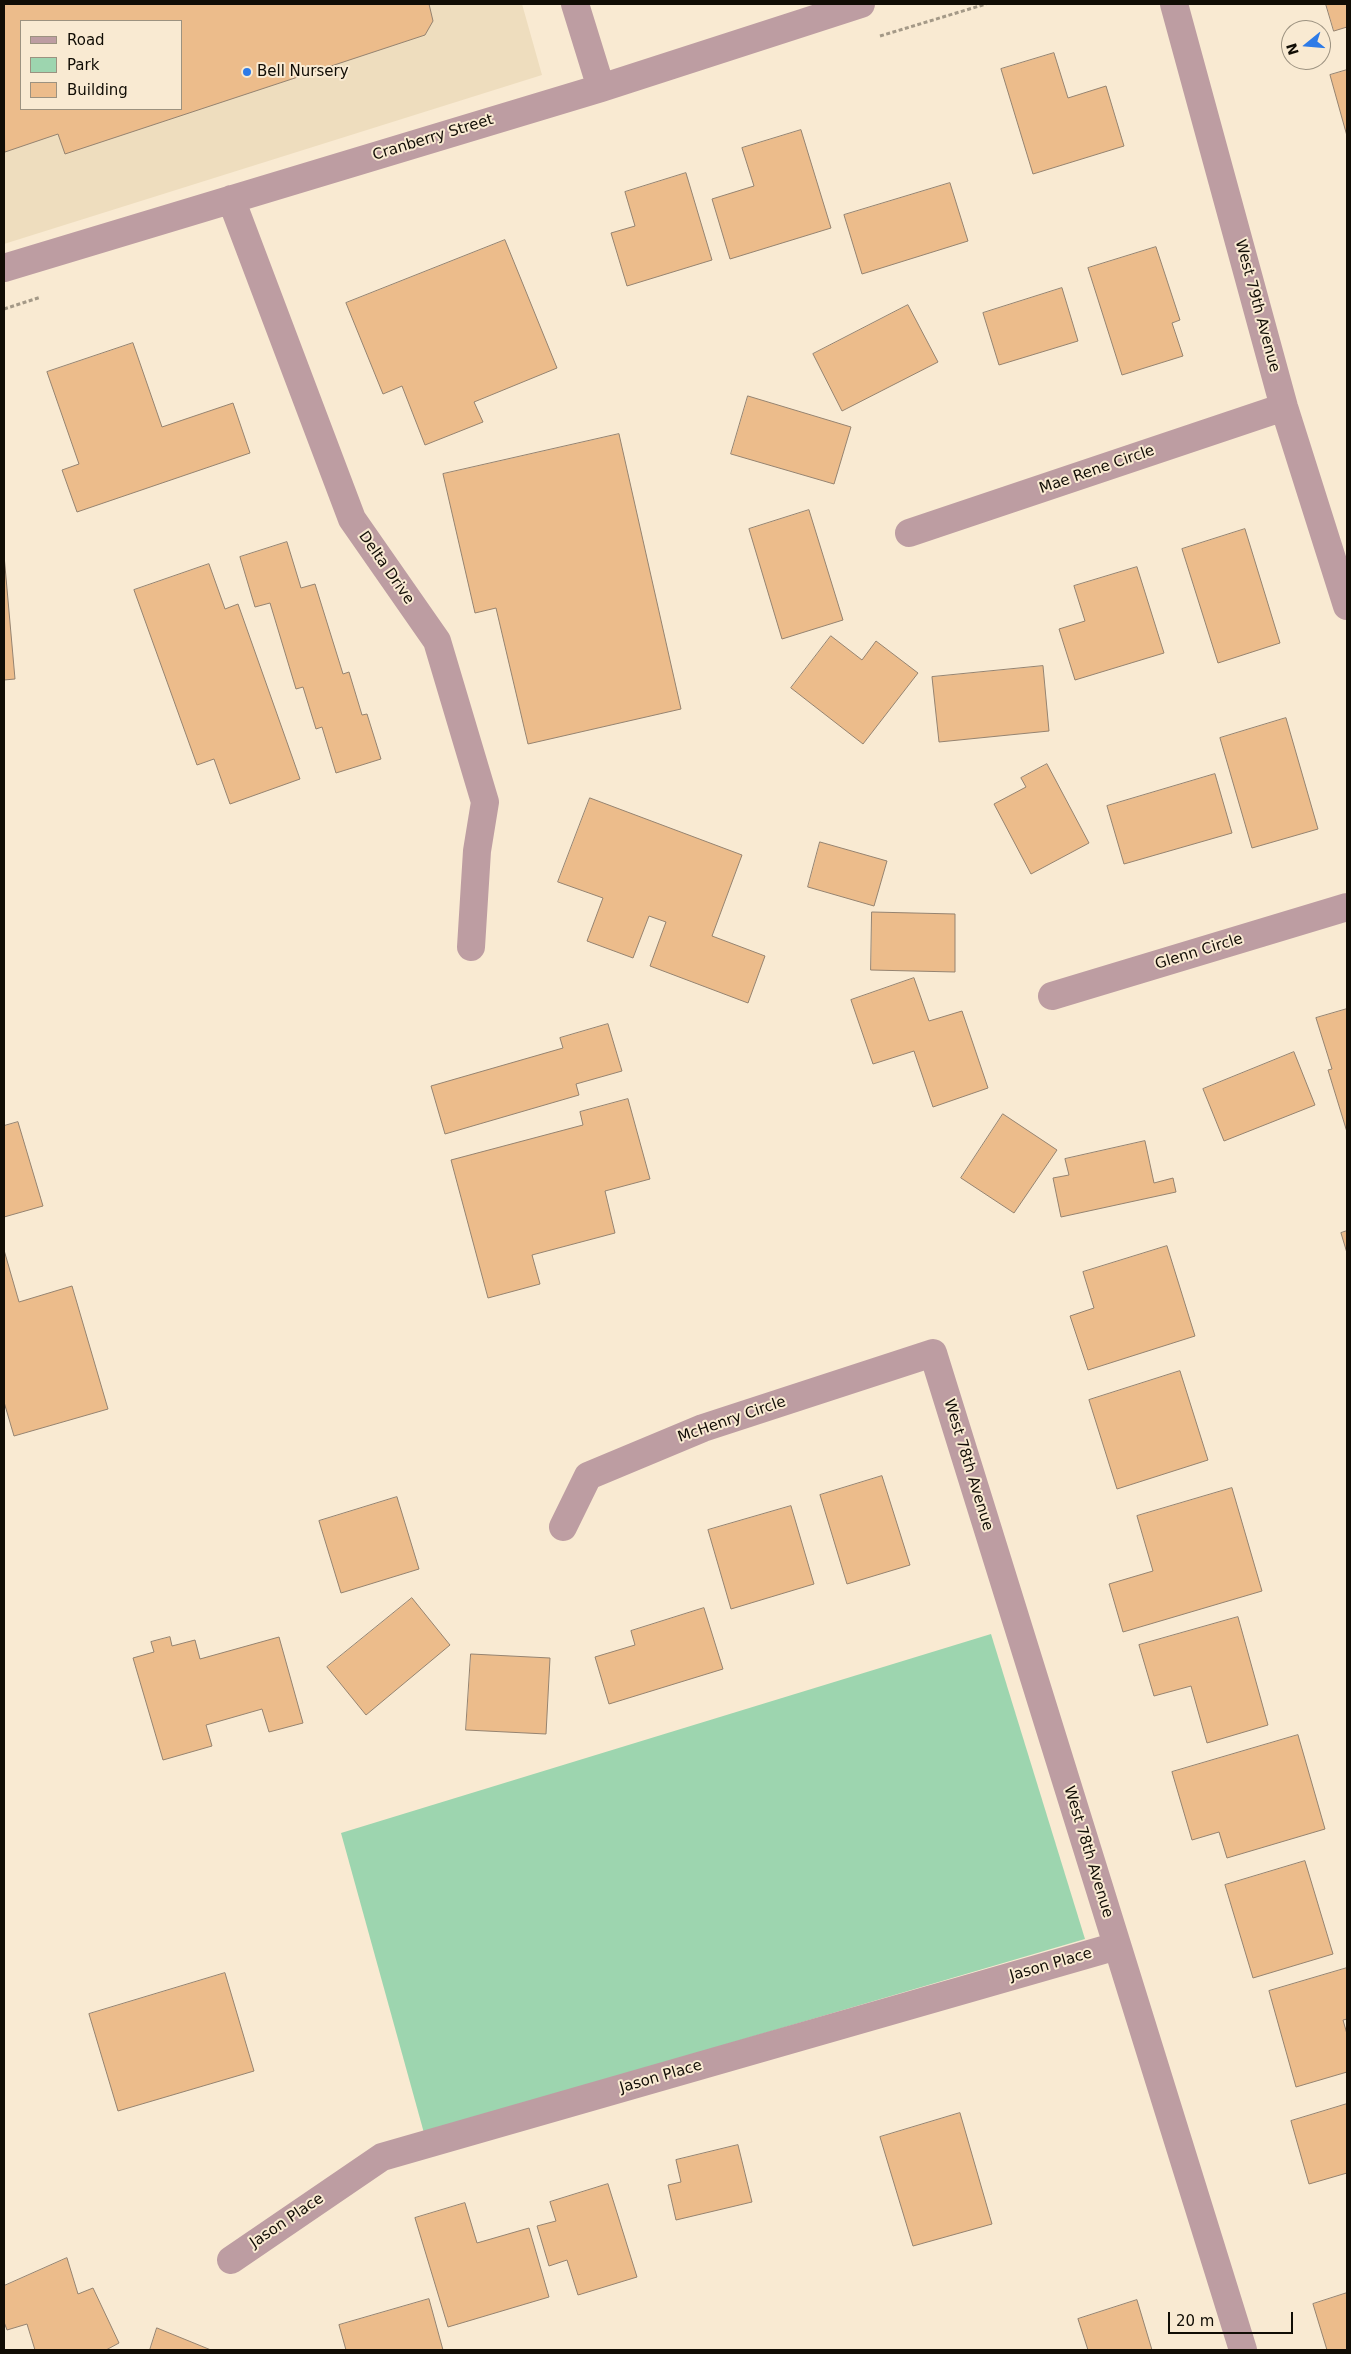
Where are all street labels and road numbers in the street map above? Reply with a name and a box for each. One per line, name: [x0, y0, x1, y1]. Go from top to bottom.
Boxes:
street label: Cranberry Street: [370, 111, 496, 165]
street label: West 79th Avenue: [1231, 238, 1283, 374]
street label: Mae Rene Circle: [1037, 442, 1157, 498]
street label: Delta Drive: [354, 528, 418, 608]
street label: Glenn Circle: [1153, 930, 1245, 974]
street label: McHenry Circle: [676, 1393, 788, 1447]
street label: West 78th Avenue: [939, 1397, 997, 1533]
street label: West 78th Avenue: [1059, 1784, 1117, 1920]
street label: Jason Place: [1008, 1945, 1094, 1985]
street label: Jason Place: [618, 2057, 704, 2097]
street label: Jason Place: [247, 2190, 327, 2252]

